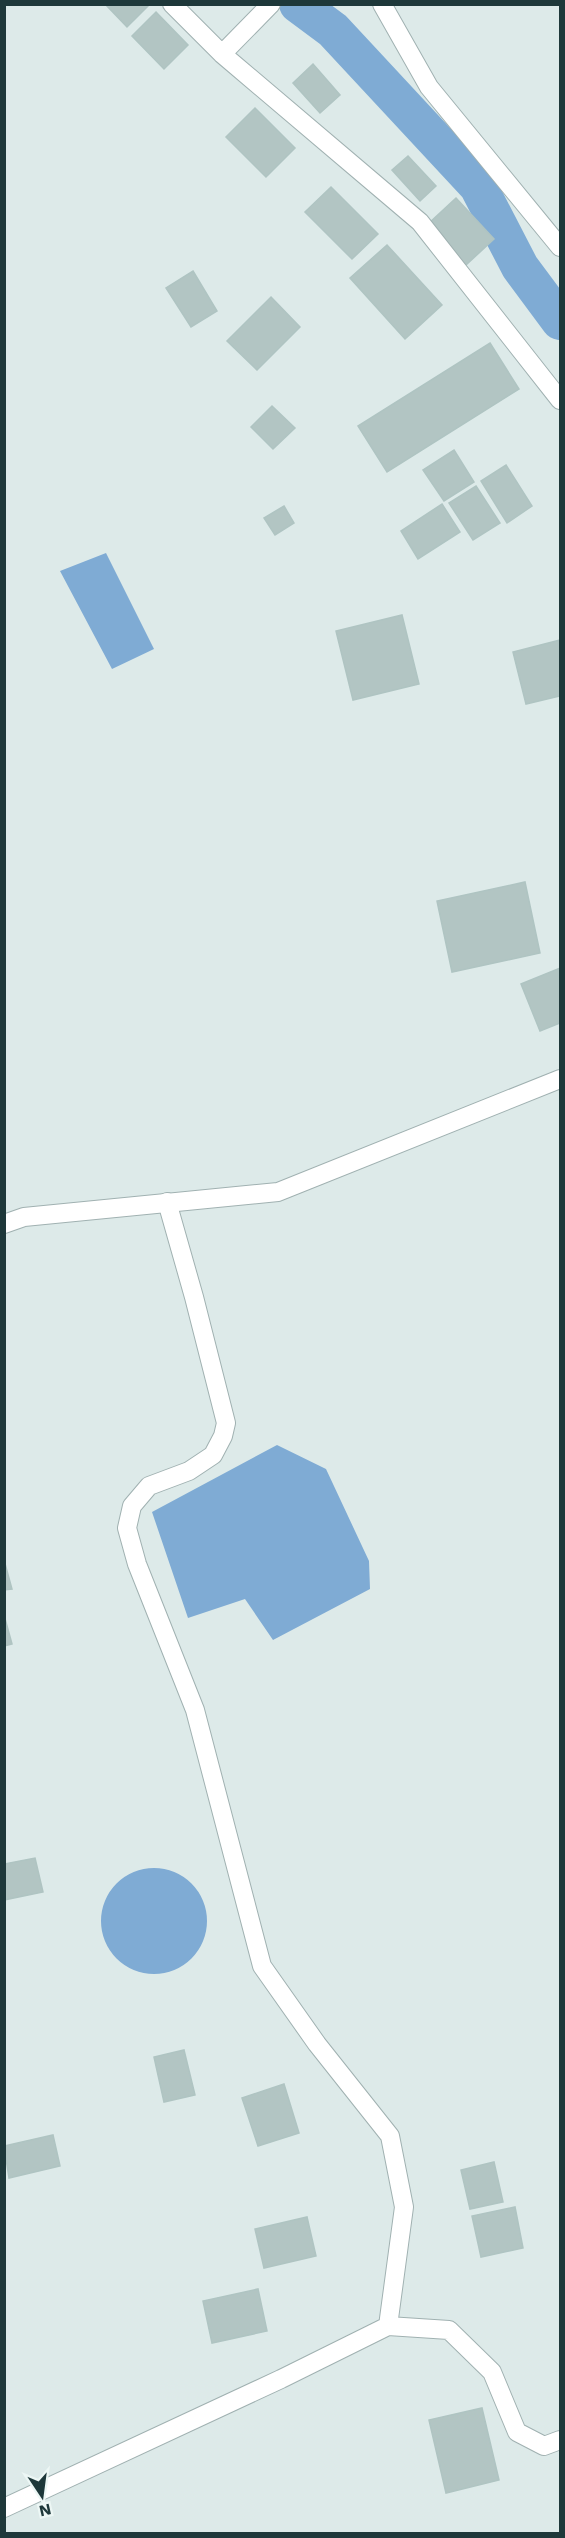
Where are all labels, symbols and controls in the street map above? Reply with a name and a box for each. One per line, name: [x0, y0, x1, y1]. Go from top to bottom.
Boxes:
north arrow: [12, 2466, 72, 2526]
text: N: [37, 2500, 53, 2521]

